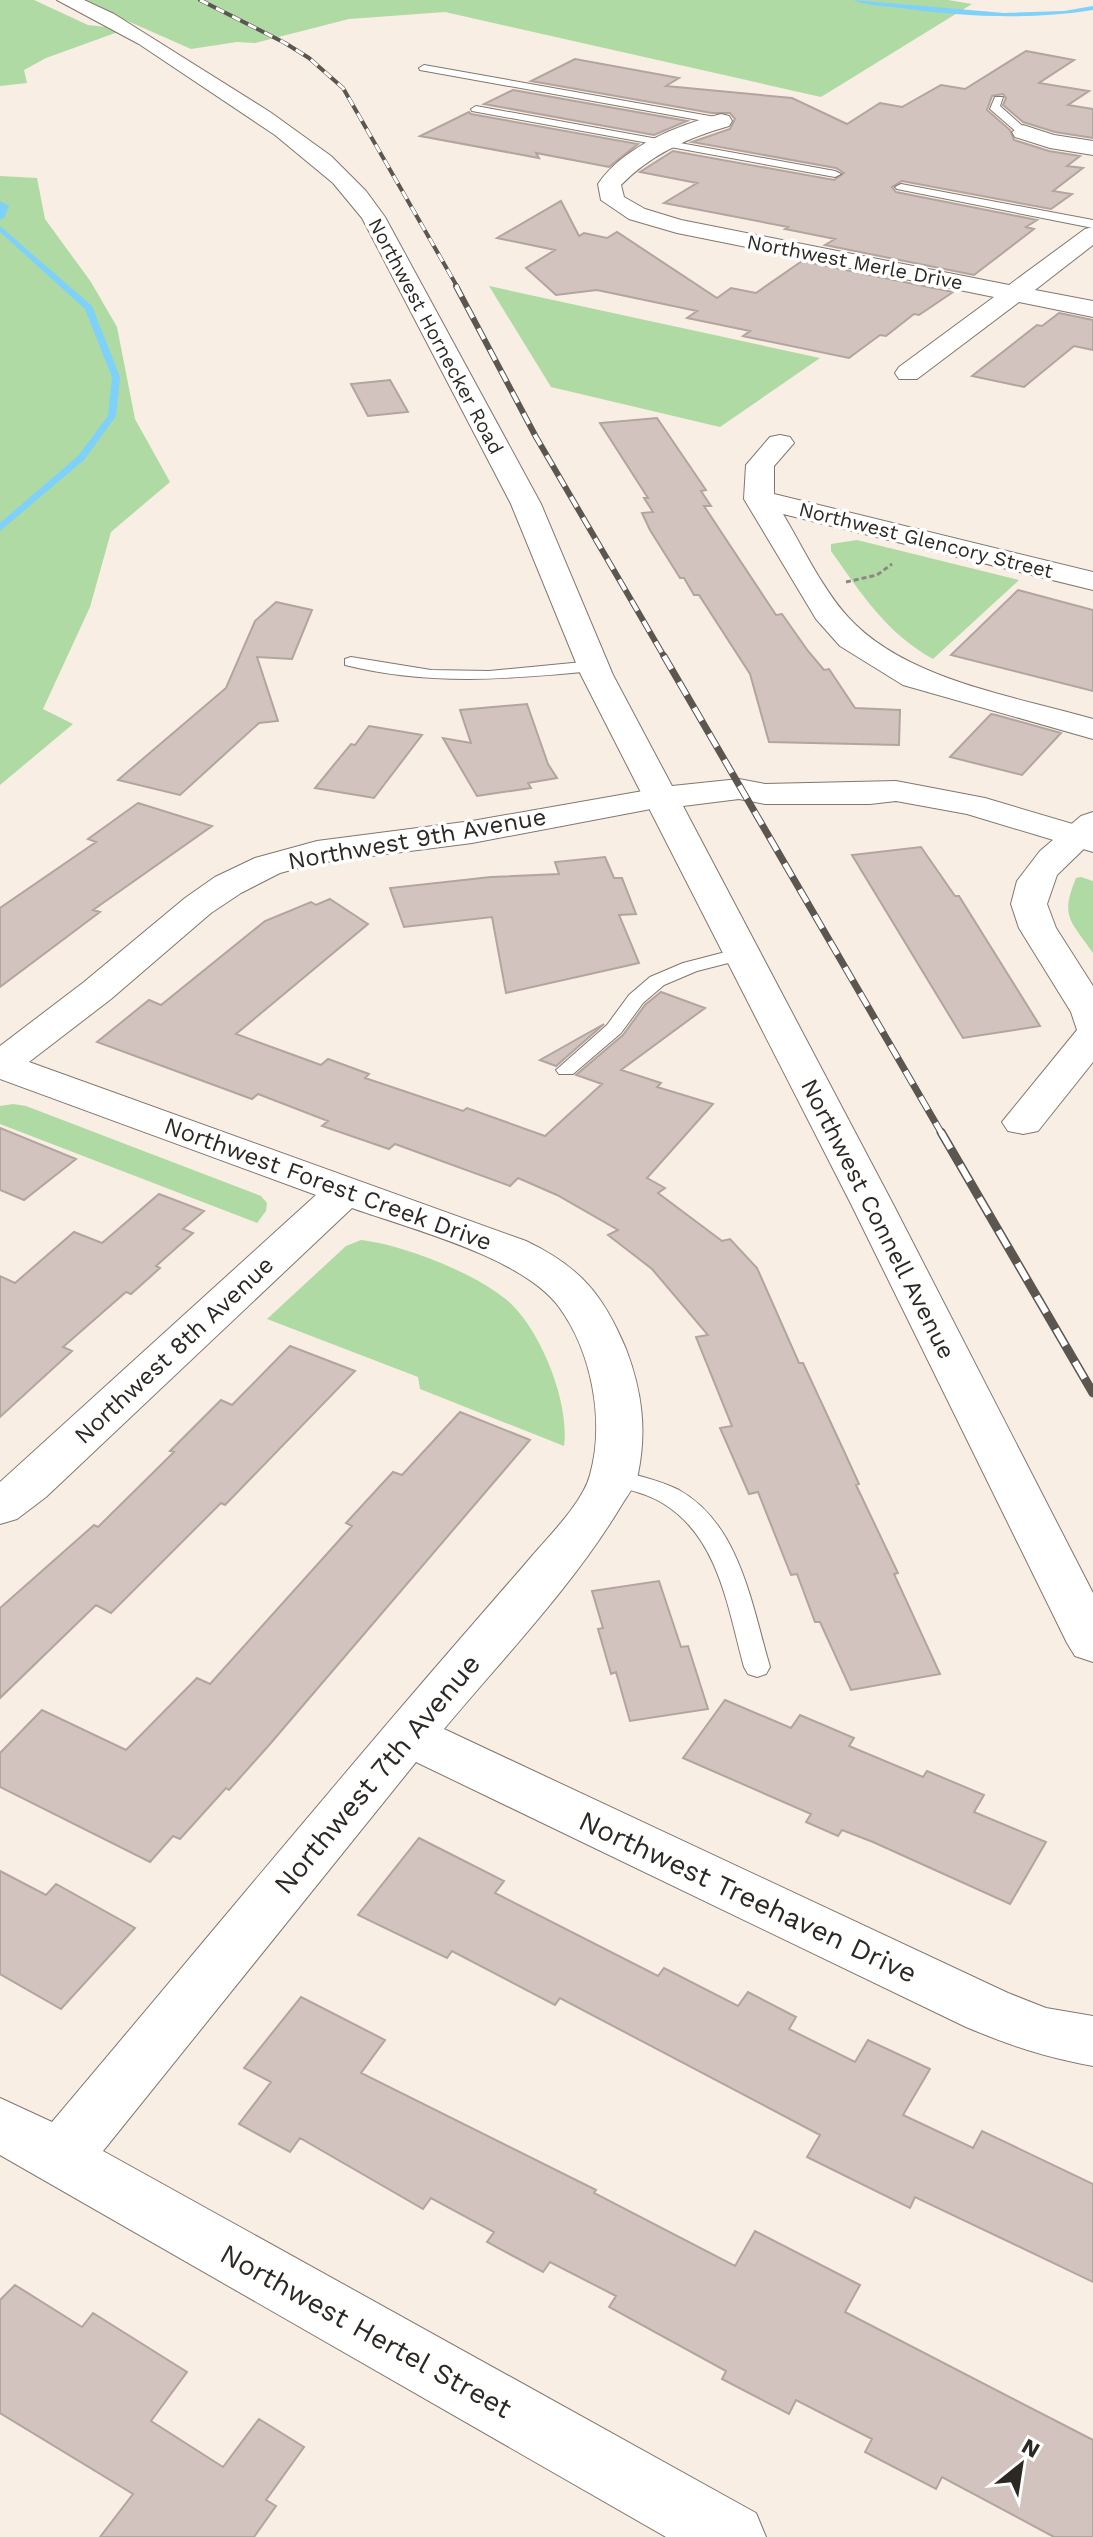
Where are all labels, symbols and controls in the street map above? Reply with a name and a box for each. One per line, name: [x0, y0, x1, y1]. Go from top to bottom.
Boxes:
street label: Northwest Hornecker Road: [363, 214, 509, 458]
street label: Northwest Merle Drive: [745, 229, 965, 295]
street label: Northwest Glencory Street: [796, 497, 1056, 583]
street label: Northwest 9th Avenue: [286, 802, 548, 876]
street label: Northwest Connell Avenue: [795, 1074, 961, 1364]
street label: Northwest Forest Creek Drive: [160, 1112, 496, 1256]
street label: Northwest 8th Avenue: [69, 1250, 279, 1450]
street label: Northwest 7th Avenue: [267, 1647, 487, 1901]
street label: Northwest Treehaven Drive: [574, 1804, 922, 1990]
street label: Northwest Hertel Street: [215, 2237, 518, 2425]
north arrow: [981, 2425, 1061, 2505]
text: N: [1017, 2433, 1044, 2463]

